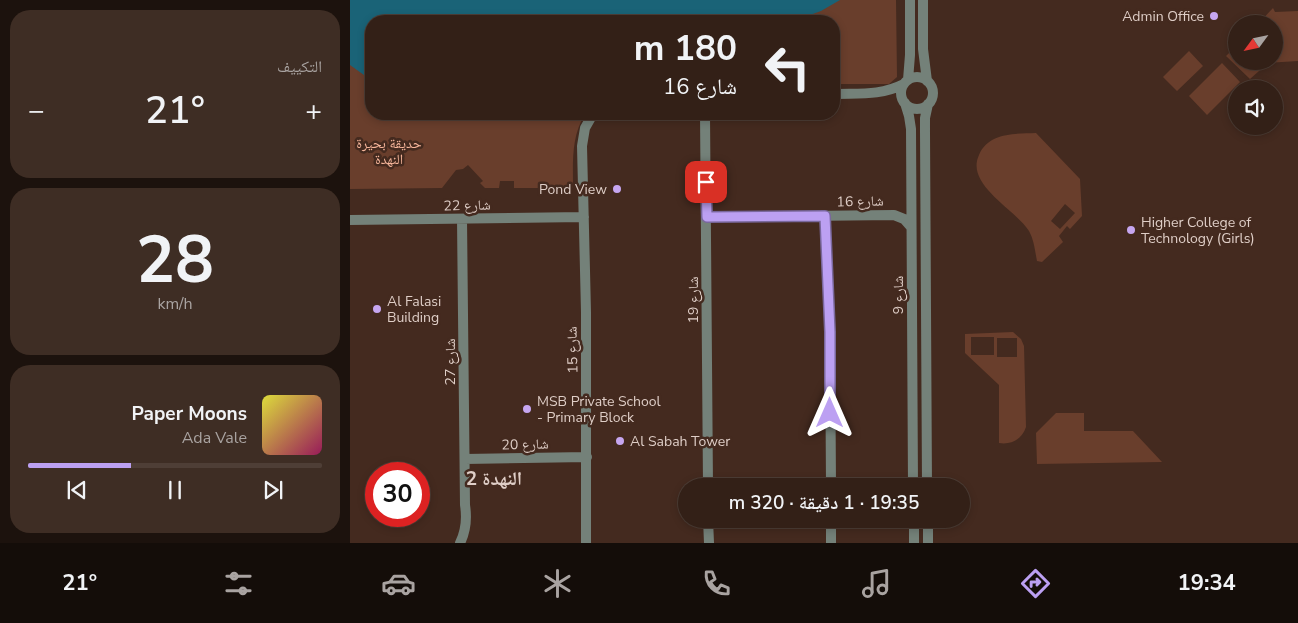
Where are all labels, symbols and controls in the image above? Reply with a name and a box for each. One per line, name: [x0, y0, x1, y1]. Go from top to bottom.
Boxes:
place label: Admin Office: [1122, 7, 1204, 26]
marker: Admin Office: [1208, 10, 1220, 22]
north arrow: [1228, 15, 1282, 70]
map controls: [1228, 15, 1283, 135]
text: 180 m: [634, 25, 737, 72]
icon: left: [755, 35, 820, 100]
text: التكييف: [277, 56, 322, 78]
text: شارع 16: [663, 72, 737, 102]
button: sound: [1228, 80, 1283, 135]
text: 21°: [145, 85, 205, 136]
text: −: [28, 92, 45, 130]
text: +: [305, 92, 322, 130]
park label: حديقة بحيرة النهدة: [356, 134, 422, 169]
pin: [685, 161, 727, 203]
icon: arrive: [692, 168, 720, 196]
place label: Pond View: [539, 180, 607, 199]
marker: Pond View: [611, 183, 623, 195]
street label: شارع 16: [836, 192, 884, 211]
street label: شارع 22: [443, 196, 491, 215]
place label: Higher College of Technology (Girls): [1141, 213, 1255, 248]
text: 28: [136, 216, 214, 305]
marker: Higher College of Technology (Girls): [1125, 224, 1137, 236]
street label: شارع 19: [684, 276, 703, 324]
street label: شارع 9: [889, 276, 908, 314]
place label: Al Falasi Building: [387, 292, 441, 327]
text: km/h: [157, 293, 193, 315]
marker: Al Falasi Building: [371, 303, 383, 315]
street label: شارع 15: [563, 326, 582, 374]
street label: شارع 27: [441, 338, 460, 386]
position arrow: [803, 386, 855, 438]
place label: MSB Private School - Primary Block: [537, 392, 662, 427]
text: Paper Moons: [132, 401, 247, 427]
marker: MSB Private School - Primary Block: [521, 403, 533, 415]
text: Ada Vale: [182, 427, 247, 449]
place label: Al Sabah Tower: [630, 432, 730, 451]
street label: شارع 20: [501, 435, 549, 454]
marker: Al Sabah Tower: [614, 435, 626, 447]
speed limit sign: 30: [365, 462, 430, 527]
district label: النهدة 2: [466, 466, 522, 492]
icon: previous: [63, 476, 91, 504]
icon: pause: [161, 476, 189, 504]
icon: next: [259, 476, 287, 504]
text: 19:35 · 1 دقيقة · 320 m: [729, 490, 919, 516]
icon: filters: [221, 566, 256, 601]
icon: car: [381, 566, 416, 601]
icon: climate: [540, 566, 575, 601]
icon: phone: [699, 566, 734, 601]
icon: music: [859, 566, 894, 601]
icon: directions: [1018, 566, 1053, 601]
text: 21°: [62, 568, 97, 598]
text: 19:34: [1178, 568, 1236, 598]

